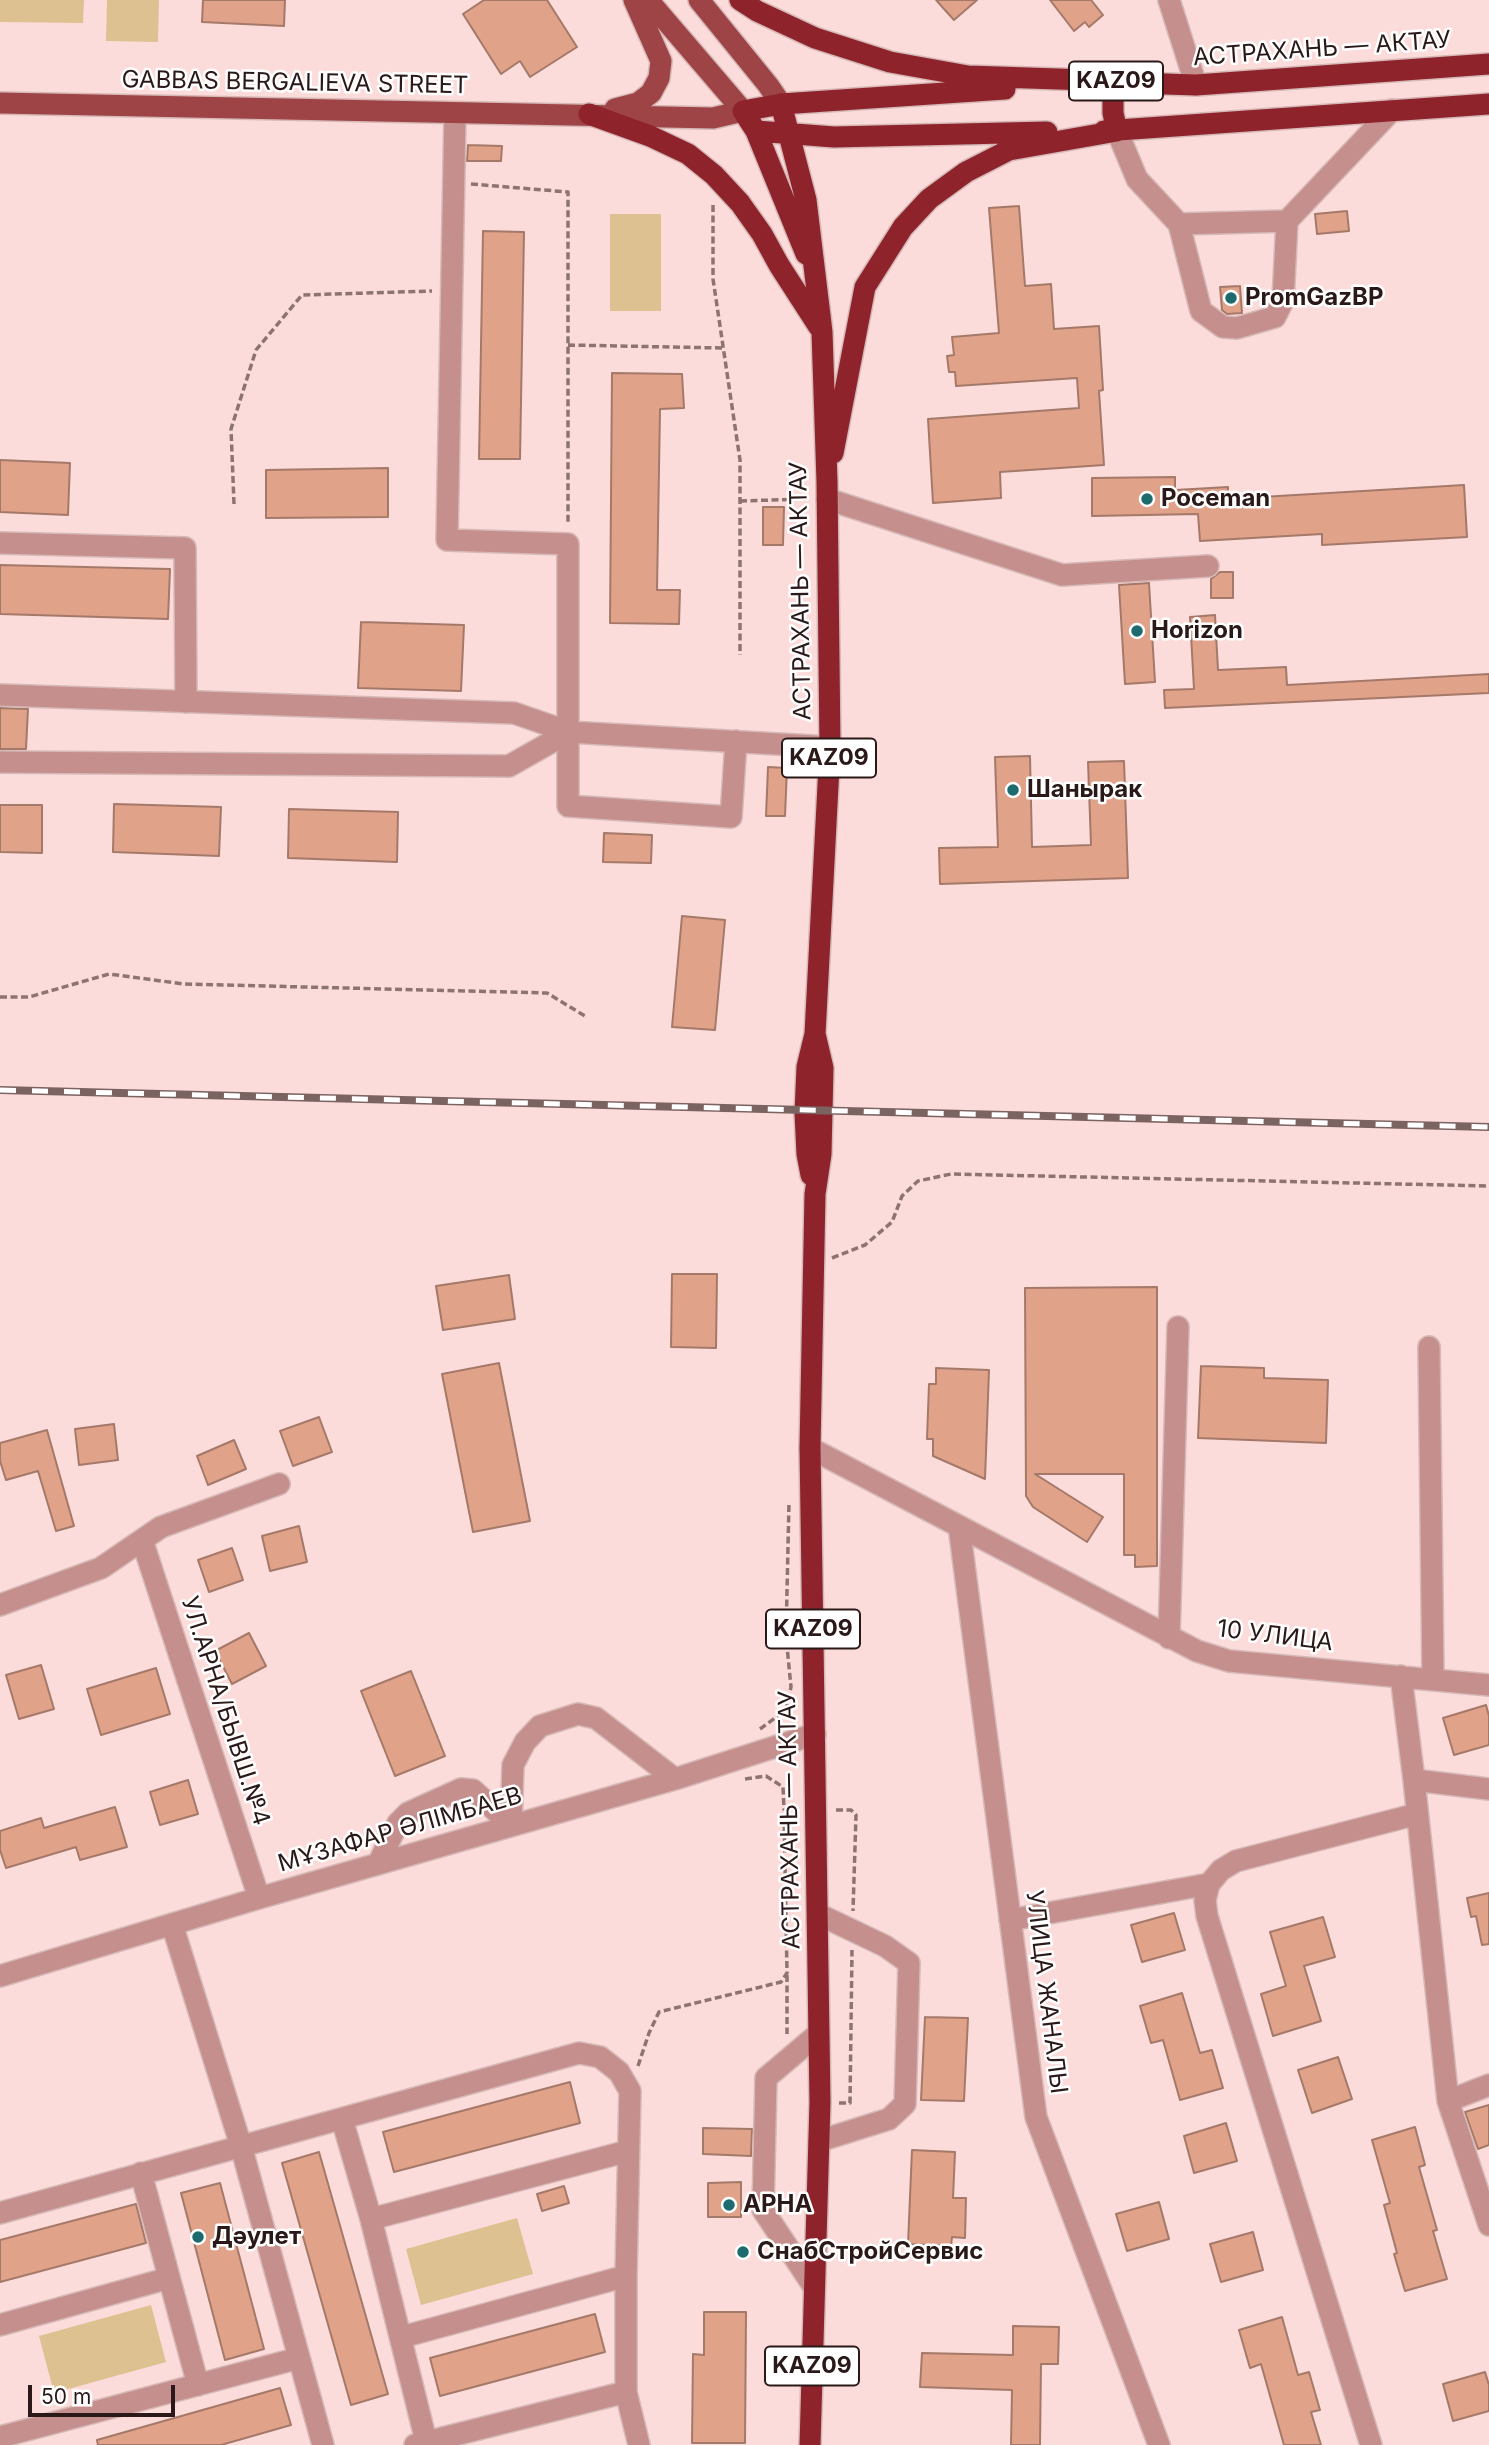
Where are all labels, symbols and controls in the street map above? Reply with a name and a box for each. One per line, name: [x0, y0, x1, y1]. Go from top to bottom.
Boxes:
street label: АСТРАХАНЬ — АКТАУ: [1192, 26, 1452, 72]
road number: KAZ09: [1069, 61, 1163, 100]
street label: GABBAS BERGALIEVA STREET: [121, 66, 469, 100]
place label: PromGazBP: [1245, 284, 1383, 312]
marker: PromGazBP: [1223, 290, 1239, 306]
street label: АСТРАХАНЬ — АКТАУ: [784, 461, 818, 721]
place label: Poceman: [1161, 485, 1270, 513]
marker: Poceman: [1139, 491, 1155, 507]
place label: Horizon: [1151, 617, 1243, 645]
marker: Horizon: [1129, 623, 1145, 639]
road number: KAZ09: [782, 738, 876, 778]
place label: Шанырак: [1027, 776, 1142, 804]
marker: Шанырак: [1005, 782, 1021, 798]
street label: УЛ.АРНА/БЫВШ.№4: [174, 1593, 276, 1829]
road number: KAZ09: [766, 1610, 860, 1648]
street label: 10 УЛИЦА: [1215, 1615, 1335, 1657]
street label: АСТРАХАНЬ — АКТАУ: [773, 1690, 807, 1950]
street label: МҰЗАФАР ӘЛІМБАЕВ: [275, 1781, 525, 1879]
street label: УЛИЦА ЖАНАЛЫ: [1019, 1889, 1073, 2095]
place label: АРНА: [743, 2191, 812, 2219]
marker: АРНА: [721, 2197, 737, 2213]
place label: Дәулет: [212, 2223, 301, 2251]
marker: Дәулет: [190, 2229, 206, 2245]
place label: СнабСтройСервис: [757, 2238, 983, 2266]
marker: СнабСтройСервис: [735, 2244, 751, 2260]
road number: KAZ09: [765, 2346, 859, 2386]
scale bar: [32, 2372, 178, 2416]
text: 50 m: [41, 2384, 91, 2409]

